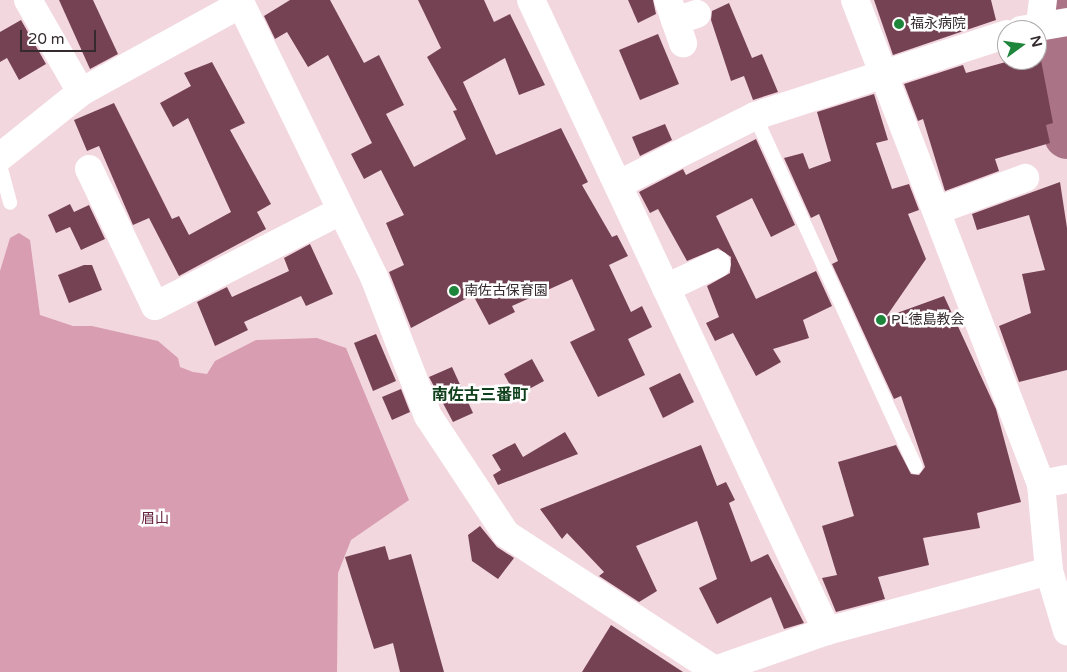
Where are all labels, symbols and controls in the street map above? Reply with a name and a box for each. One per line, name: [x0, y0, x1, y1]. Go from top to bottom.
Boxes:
place label: 福永病院: [910, 16, 966, 32]
marker: 福永病院: [892, 17, 906, 31]
scale bar: [22, 20, 99, 52]
north arrow: [997, 20, 1047, 70]
text: 20 m: [28, 30, 65, 48]
text: N: [1026, 34, 1046, 49]
place label: 南佐古保育園: [464, 283, 548, 299]
marker: 南佐古保育園: [448, 285, 460, 297]
place label: PL徳島教会: [891, 312, 964, 328]
marker: PL徳島教会: [875, 314, 887, 326]
district label: 南佐古三番町: [432, 385, 528, 405]
park label: 眉山: [141, 511, 169, 527]

